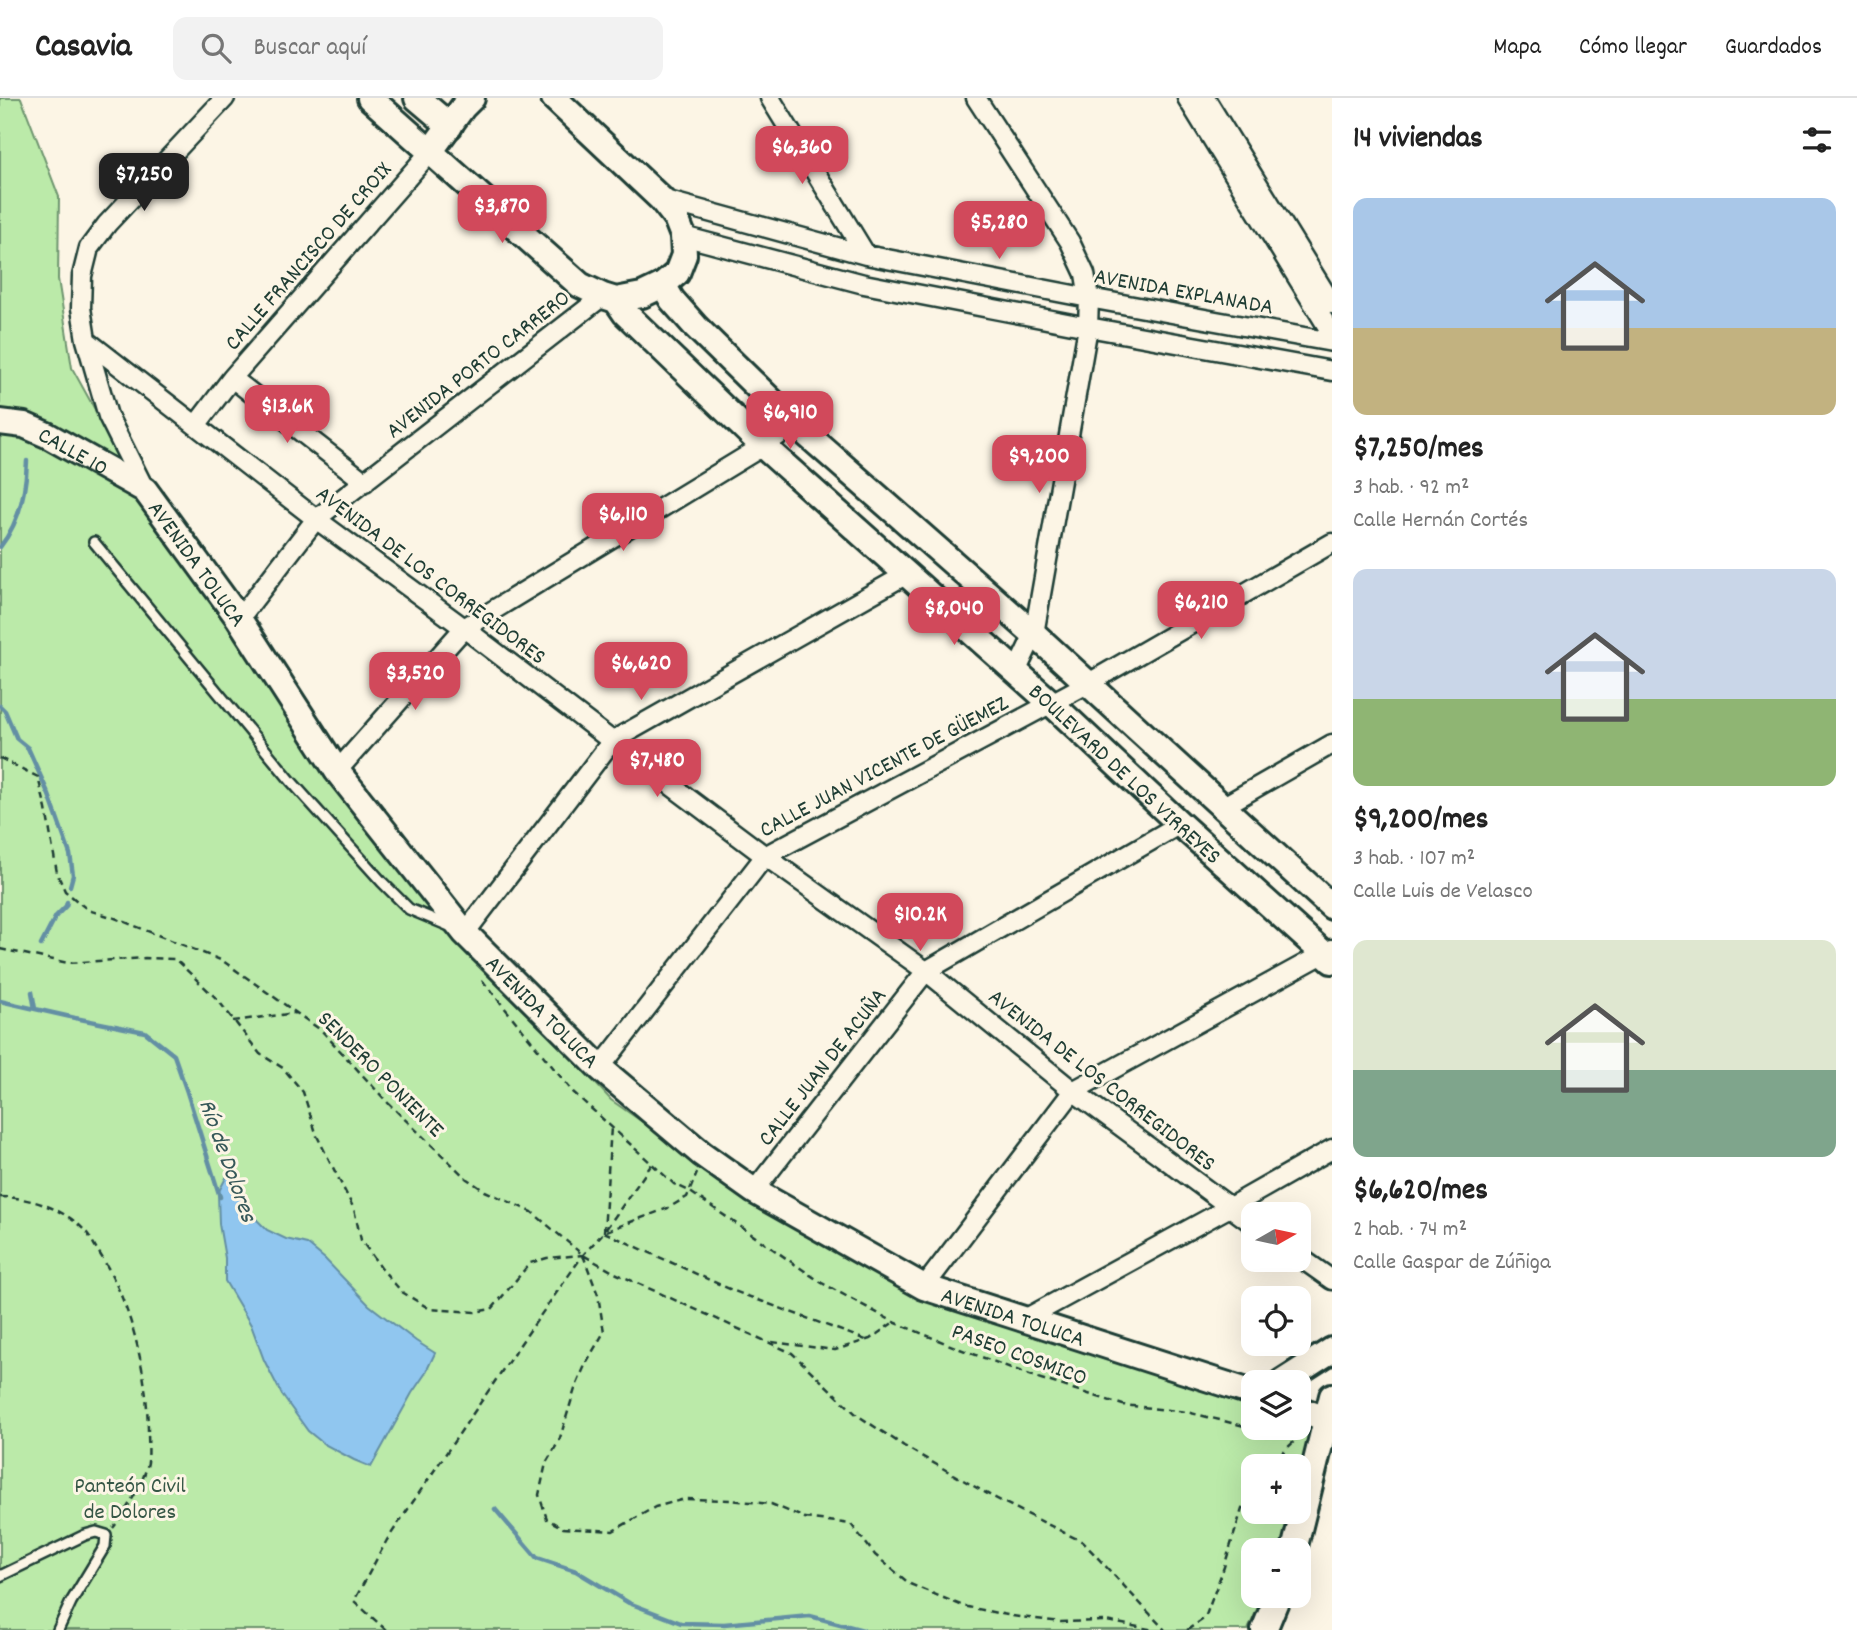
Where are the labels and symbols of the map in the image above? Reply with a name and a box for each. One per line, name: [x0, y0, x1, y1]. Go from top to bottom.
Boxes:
pin: $6,360: [745, 126, 859, 186]
pin: $7,250: [87, 153, 201, 213]
street label: CALLE FRANCISCO DE CROIX: [218, 156, 401, 359]
pin: $3,870: [445, 186, 559, 245]
pin: $5,280: [942, 202, 1056, 261]
street label: AVENIDA EXPLANADA: [1091, 261, 1276, 325]
street label: AVENIDA PORTO CARRERO: [380, 283, 578, 448]
pin: $13.6K: [230, 386, 344, 445]
pin: $6,910: [733, 392, 847, 451]
street label: CALLE 10: [32, 420, 113, 486]
pin: $9,200: [982, 436, 1096, 495]
street label: AVENIDA DE LOS CORREGIDORES: [308, 479, 552, 674]
pin: $6,110: [566, 494, 680, 553]
street label: AVENIDA TOLUCA: [138, 495, 253, 635]
pin: $6,210: [1144, 582, 1258, 641]
pin: $8,040: [897, 588, 1011, 647]
pin: $6,620: [584, 642, 698, 702]
pin: $3,520: [358, 652, 472, 712]
street label: BOULEVARD DE LOS VIRREYES: [1020, 677, 1227, 874]
street label: CALLE JUAN VICENTE DE GÜEMEZ: [754, 688, 1016, 848]
pin: $7,480: [600, 740, 714, 799]
pin: $10.2K: [863, 894, 977, 953]
street label: AVENIDA TOLUCA: [476, 949, 605, 1078]
street label: CALLE JUAN DE ACUÑA: [751, 982, 896, 1154]
street label: AVENIDA DE LOS CORREGIDORES: [980, 982, 1222, 1181]
street label: SENDERO PONIENTE: [309, 1005, 451, 1147]
water label: Río de Dolores: [188, 1095, 264, 1228]
north arrow: [1241, 1202, 1311, 1272]
street label: AVENIDA TOLUCA: [936, 1281, 1088, 1358]
street label: PASEO COSMICO: [946, 1317, 1091, 1396]
park label: Panteón Civil de Dolores: [74, 1471, 186, 1530]

